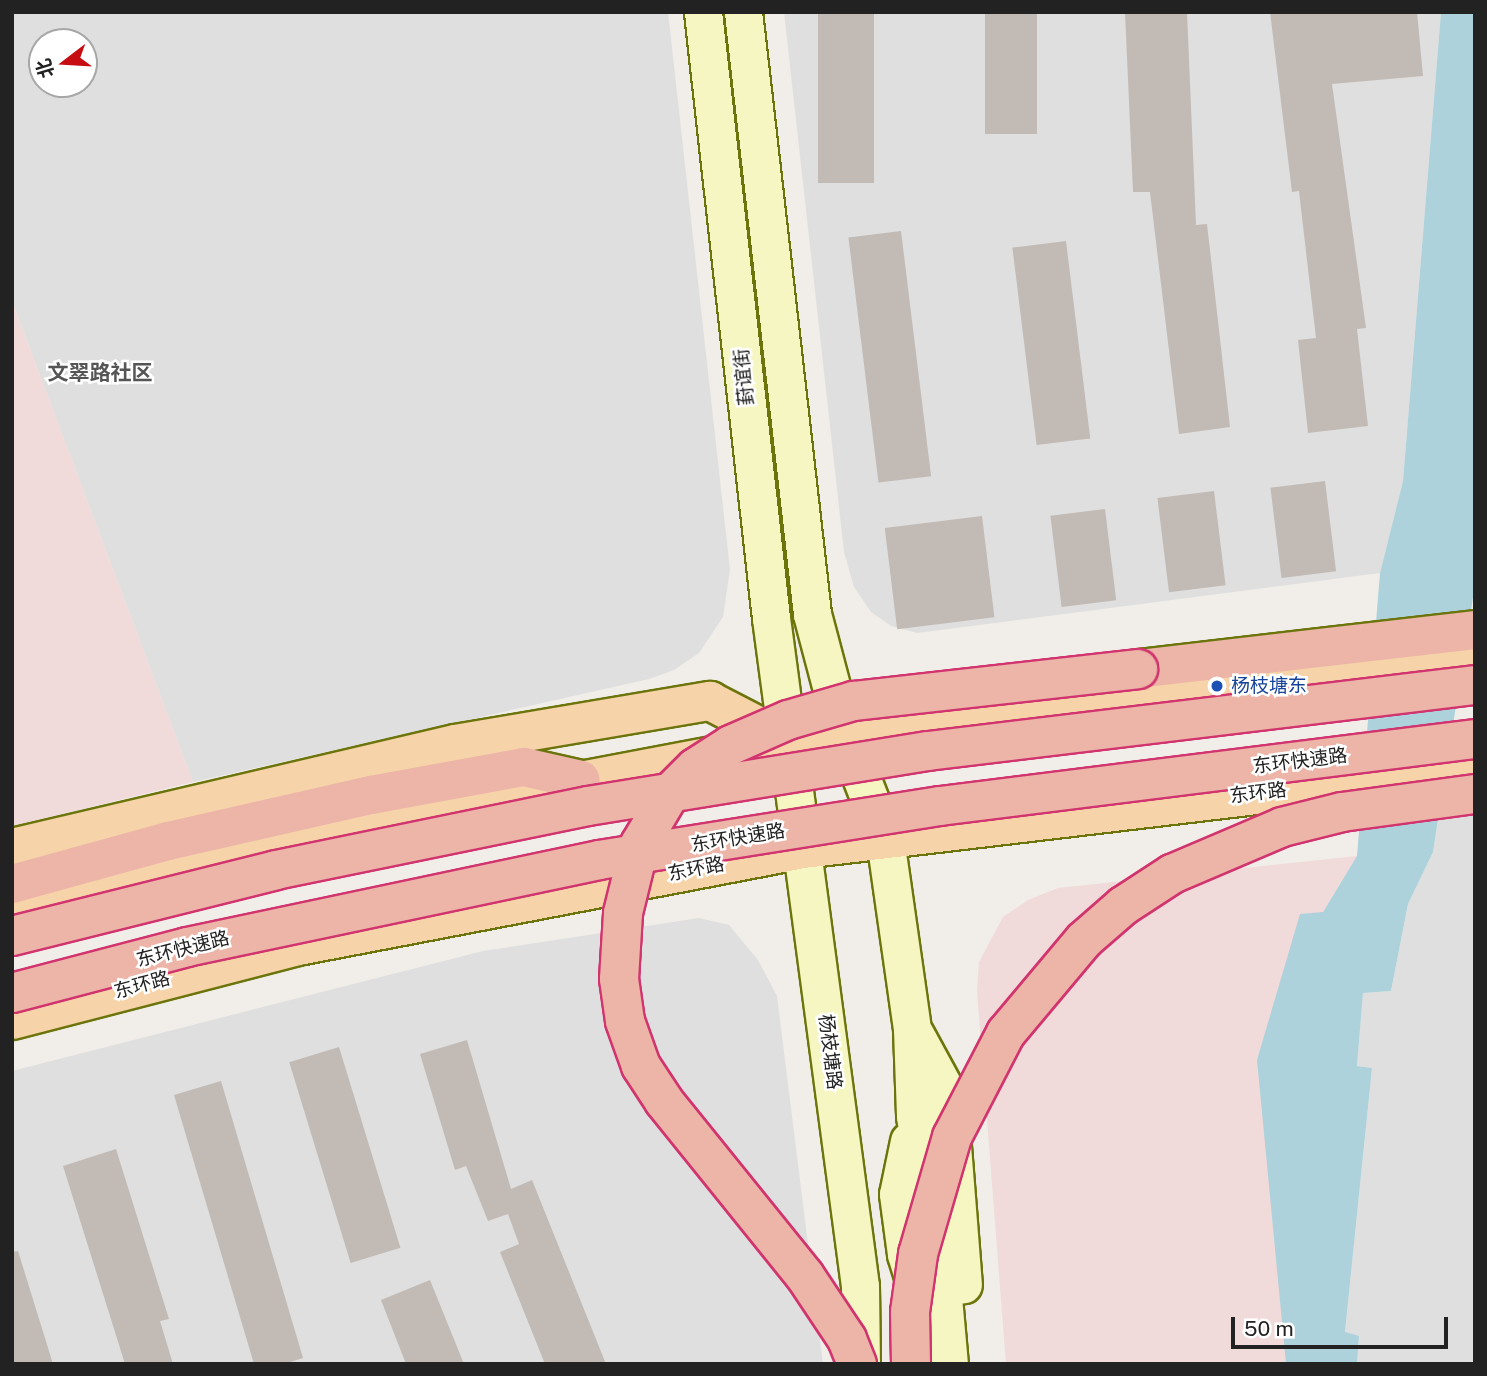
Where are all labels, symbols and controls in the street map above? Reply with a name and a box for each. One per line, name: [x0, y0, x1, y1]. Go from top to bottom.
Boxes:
north arrow: [28, 28, 98, 98]
text: 北: [32, 56, 58, 81]
street label: 葑谊街: [730, 347, 758, 407]
district label: 文翠路社区: [48, 360, 152, 386]
place label: 杨枝塘东: [1231, 675, 1307, 697]
marker: 杨枝塘东: [1209, 678, 1225, 694]
street label: 东环快速路: [1251, 744, 1349, 778]
street label: 东环路: [1228, 778, 1288, 808]
street label: 东环快速路: [689, 819, 787, 857]
street label: 东环路: [666, 852, 726, 886]
street label: 东环快速路: [134, 926, 232, 972]
street label: 东环路: [112, 967, 172, 1003]
street label: 杨枝塘路: [814, 1013, 846, 1091]
scale bar: [1235, 1302, 1452, 1346]
text: 50 m: [1244, 1316, 1294, 1341]

